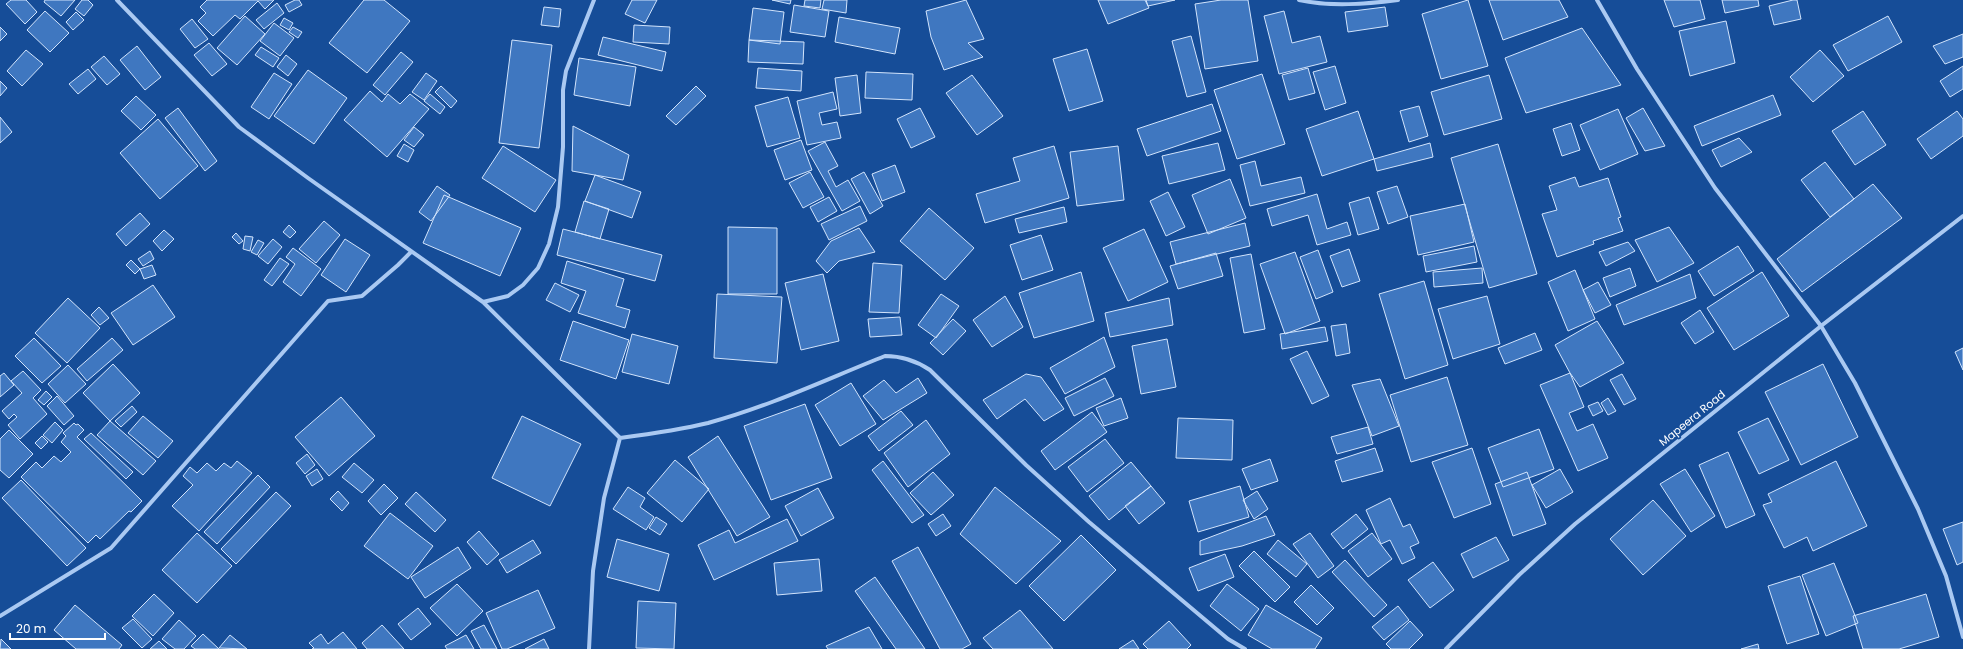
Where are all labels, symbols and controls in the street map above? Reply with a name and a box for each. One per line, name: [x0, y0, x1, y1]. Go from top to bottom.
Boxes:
street label: Mapeera Road: [1655, 386, 1729, 450]
scale bar: [10, 615, 105, 641]
text: 20 m: [16, 620, 46, 637]

